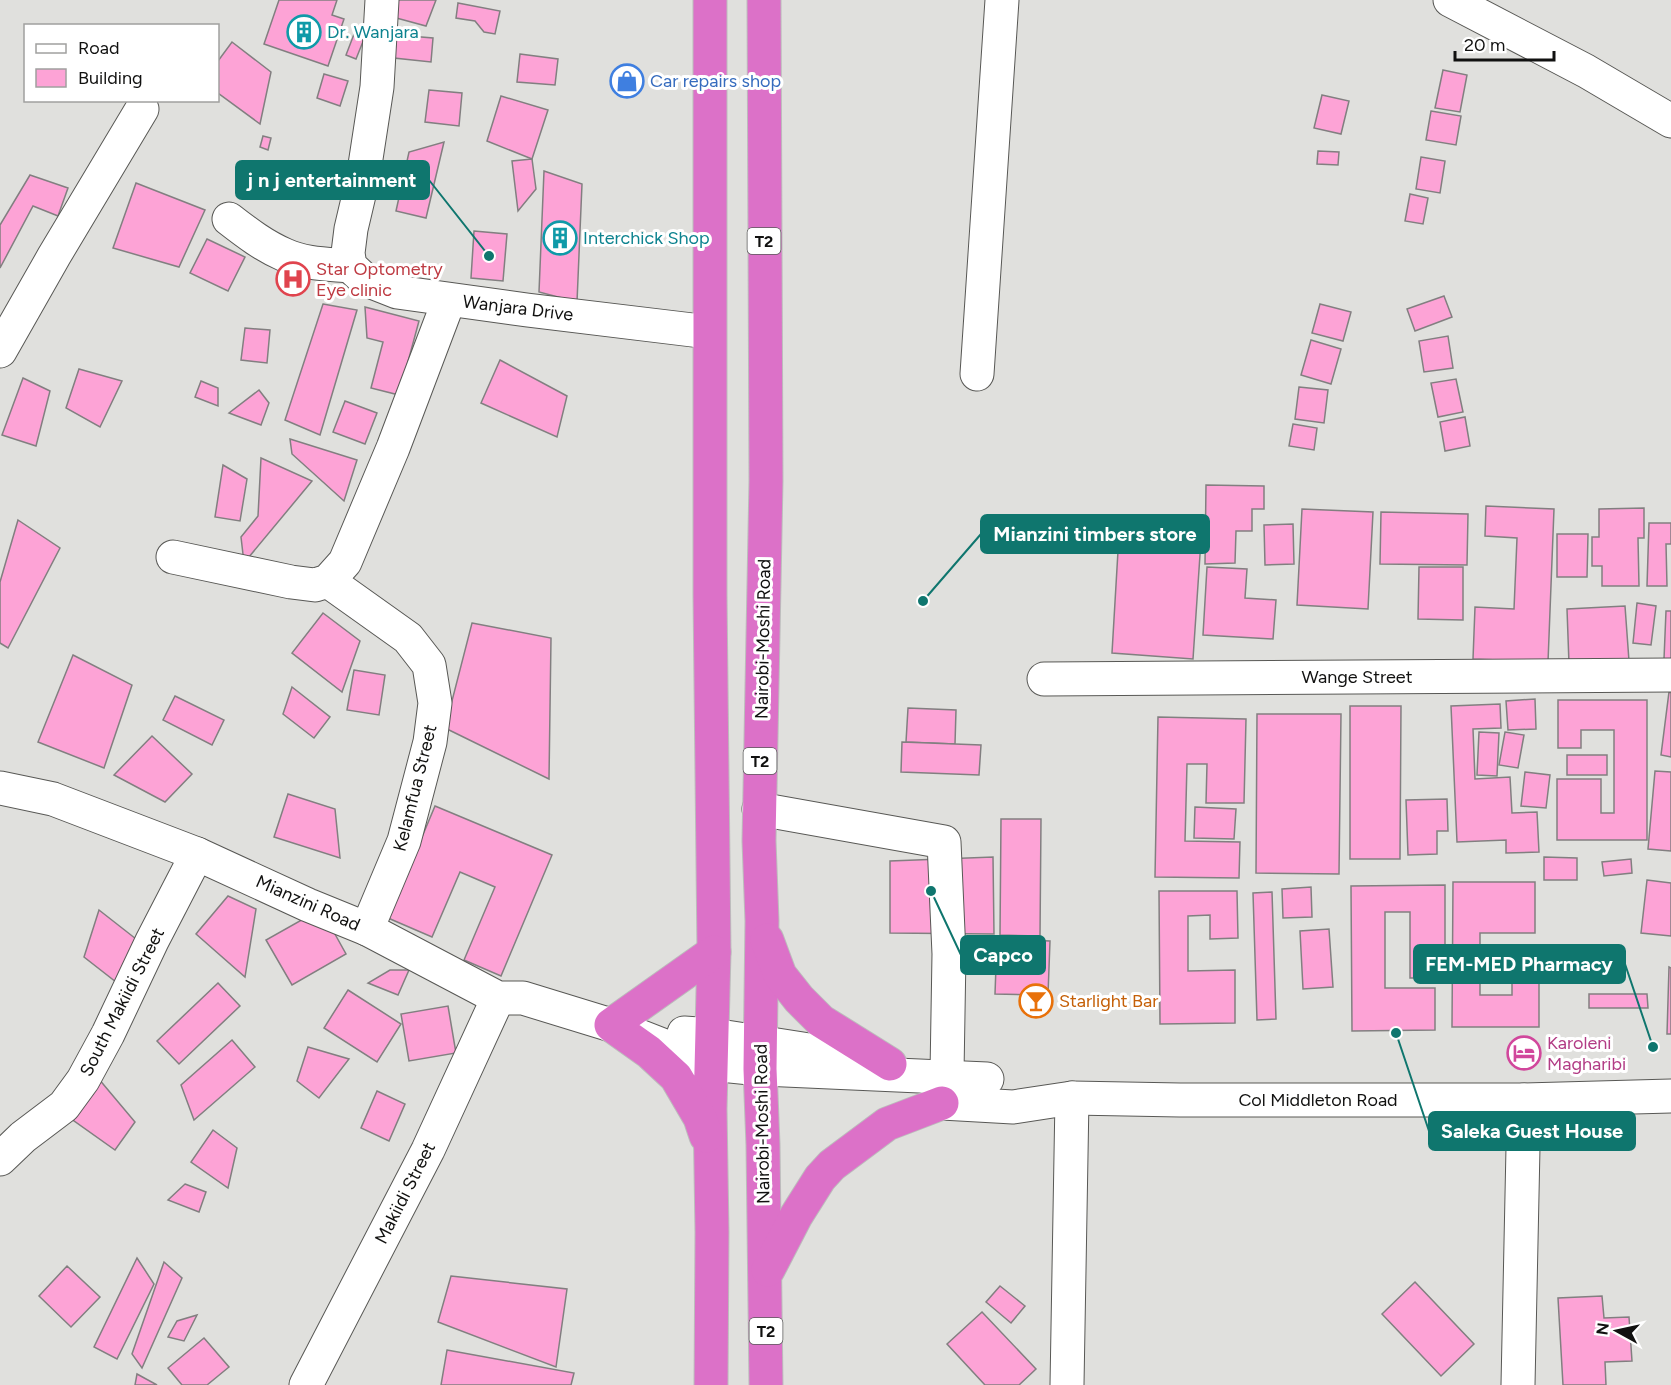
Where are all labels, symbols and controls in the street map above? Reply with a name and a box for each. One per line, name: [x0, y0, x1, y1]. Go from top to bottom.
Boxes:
building icon: Dr. Wanjara: [286, 14, 322, 50]
place label: Dr. Wanjara: [327, 21, 419, 43]
legend: [24, 24, 219, 102]
scale bar: [1455, 24, 1554, 62]
text: 20 m: [1464, 34, 1505, 56]
text: Road: [78, 37, 119, 59]
shop icon: Car repairs shop: [609, 63, 645, 99]
text: Building: [78, 67, 143, 89]
place label: Car repairs shop: [650, 70, 781, 92]
callout: j n j entertainment: [236, 161, 429, 199]
text: j n j entertainment: [245, 168, 417, 192]
building icon: Interchick Shop: [542, 220, 578, 256]
place label: Interchick Shop: [583, 227, 710, 249]
road number: T2: [748, 228, 780, 254]
place label: Star Optometry Eye clinic: [316, 258, 443, 301]
hospital icon: Star Optometry Eye clinic: [275, 261, 311, 297]
street label: Wanjara Drive: [462, 290, 575, 326]
callout: Mianzini timbers store: [981, 515, 1209, 553]
text: Mianzini timbers store: [993, 522, 1197, 546]
street label: Nairobi-Moshi Road: [751, 559, 775, 719]
street label: Wange Street: [1301, 666, 1413, 688]
street label: Kelamfua Street: [389, 722, 441, 854]
road number: T2: [744, 748, 777, 774]
street label: Mianzini Road: [252, 870, 364, 936]
street label: South Makiidi Street: [75, 924, 169, 1080]
callout: Capco: [961, 936, 1045, 974]
text: Capco: [973, 943, 1033, 967]
callout: FEM-MED Pharmacy: [1414, 945, 1625, 983]
text: FEM-MED Pharmacy: [1425, 952, 1613, 976]
bar icon: Starlight Bar: [1018, 983, 1054, 1019]
place label: Starlight Bar: [1059, 990, 1158, 1012]
place label: Karoleni Magharibi: [1547, 1032, 1626, 1075]
hotel icon: Karoleni Magharibi: [1506, 1035, 1542, 1071]
street label: Nairobi-Moshi Road: [750, 1044, 774, 1204]
street label: Col Middleton Road: [1238, 1089, 1398, 1111]
callout: Saleka Guest House: [1429, 1112, 1635, 1150]
text: Saleka Guest House: [1441, 1119, 1623, 1143]
street label: Makiidi Street: [370, 1138, 440, 1247]
north arrow: [1587, 1301, 1647, 1361]
road number: T2: [750, 1318, 783, 1344]
text: N: [1592, 1322, 1613, 1336]

